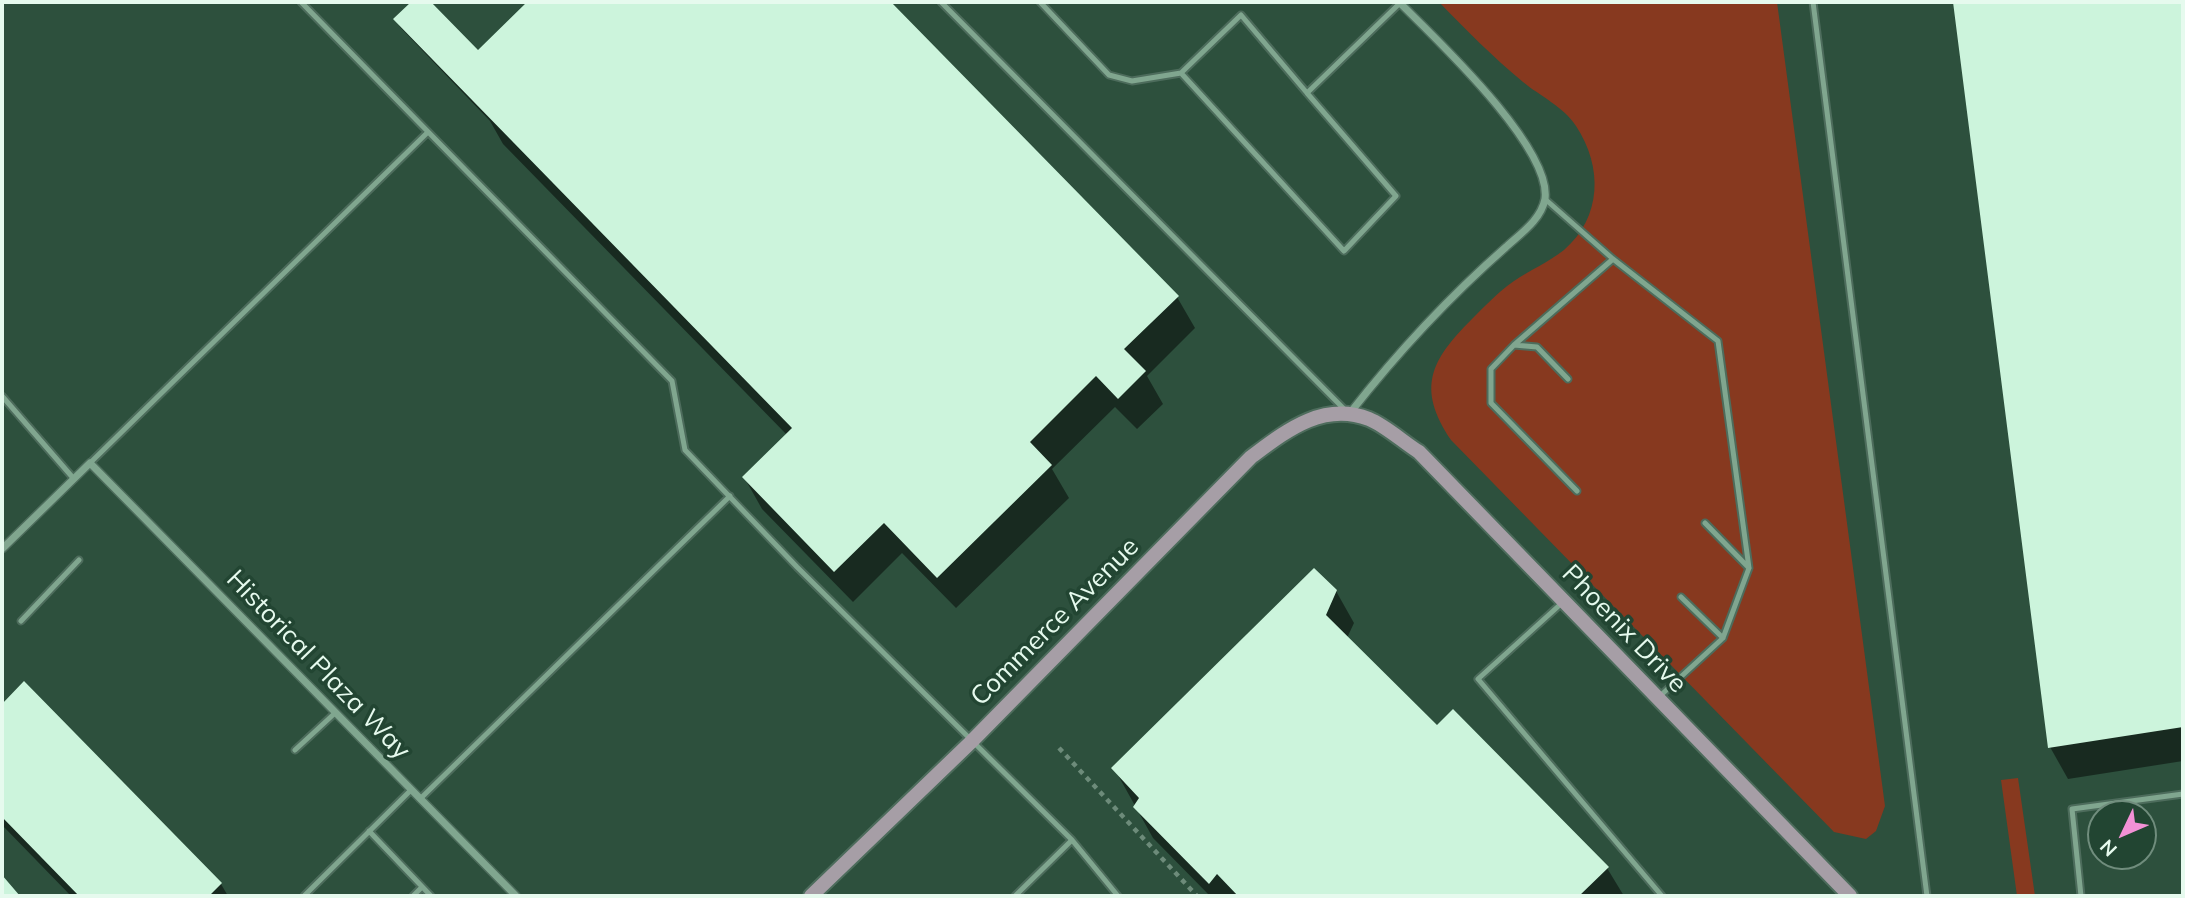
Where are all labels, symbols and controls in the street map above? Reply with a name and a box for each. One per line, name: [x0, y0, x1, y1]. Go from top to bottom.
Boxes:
street label: Commerce Avenue: [964, 531, 1146, 713]
street label: Phoenix Drive: [1555, 558, 1693, 700]
street label: Historical Plaza Way: [220, 564, 416, 766]
north arrow: [2087, 800, 2157, 870]
text: N: [2095, 835, 2122, 862]

